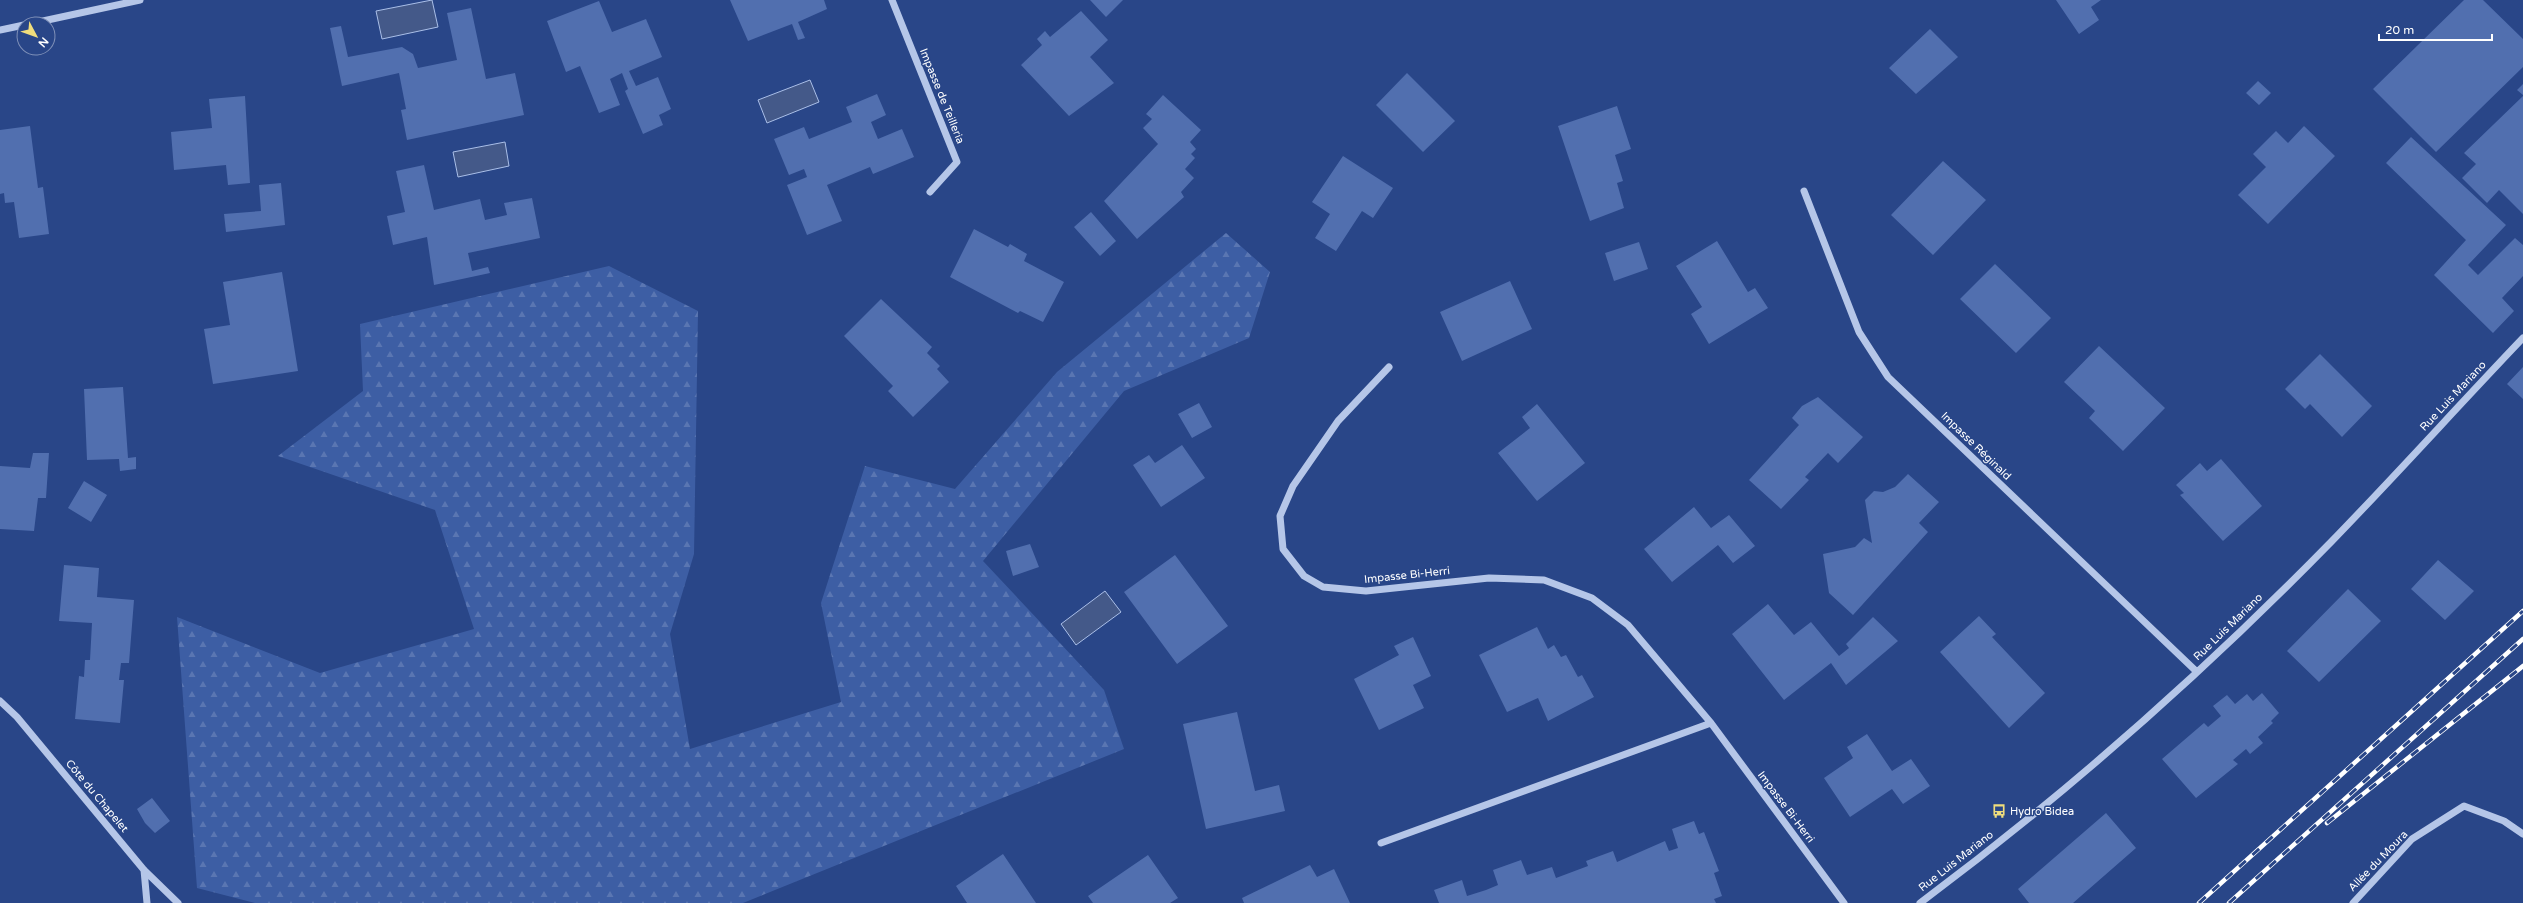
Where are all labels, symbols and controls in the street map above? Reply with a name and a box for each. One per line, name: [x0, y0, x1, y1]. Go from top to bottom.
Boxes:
north arrow: [16, 16, 56, 56]
scale bar: [2379, 16, 2492, 42]
text: 20 m: [2385, 23, 2414, 37]
text: N: [35, 35, 51, 50]
street label: Impasse de Teilleria: [917, 46, 967, 146]
street label: Rue Luis Mariano: [2417, 358, 2489, 434]
street label: Impasse Réginald: [1938, 409, 2014, 483]
street label: Impasse Bi-Herri: [1363, 564, 1451, 586]
street label: Rue Luis Mariano: [2191, 591, 2265, 663]
street label: Côte du Chapelet: [63, 757, 131, 835]
street label: Impasse Bi-Herri: [1755, 769, 1817, 845]
bus stop icon: Hydro Bidea: [1991, 803, 2007, 819]
place label: Hydro Bidea: [2010, 805, 2074, 818]
street label: Rue Luis Mariano: [1916, 828, 1996, 894]
street label: Allée du Moura: [2346, 828, 2410, 894]

